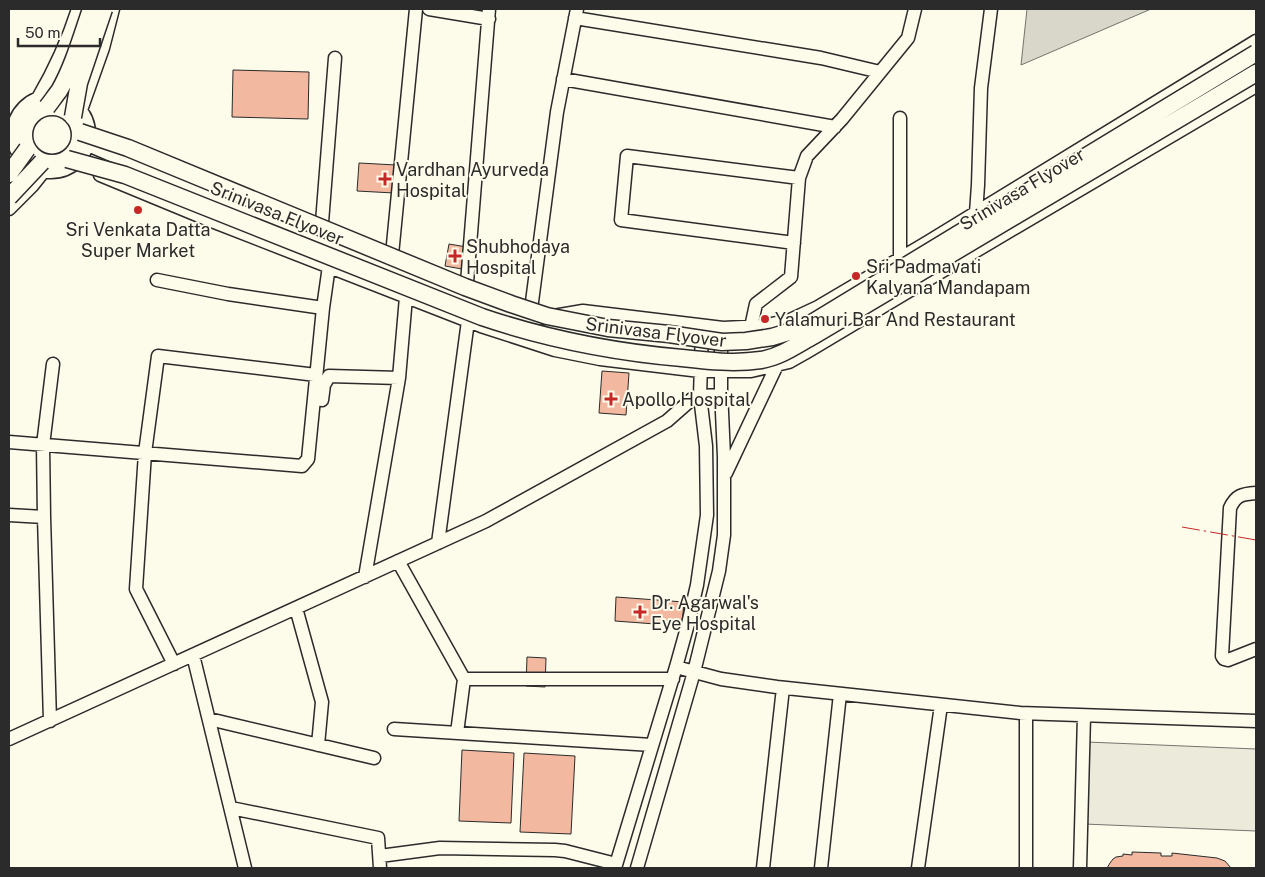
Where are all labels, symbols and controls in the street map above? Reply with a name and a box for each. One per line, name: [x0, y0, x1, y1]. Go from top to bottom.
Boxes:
scale bar: [18, 15, 100, 47]
text: 50 m: [25, 24, 60, 41]
street label: Srinivasa Flyover: [956, 143, 1088, 235]
place label: Vardhan Ayurveda Hospital: [396, 159, 549, 201]
marker: Vardhan Ayurveda Hospital: [378, 172, 392, 186]
street label: Srinivasa Flyover: [207, 177, 347, 249]
marker: Sri Venkata Datta Super Market: [132, 204, 144, 216]
place label: Sri Venkata Datta Super Market: [65, 219, 211, 261]
place label: Shubhodaya Hospital: [466, 236, 570, 278]
marker: Shubhodaya Hospital: [448, 249, 462, 263]
place label: Sri Padmavati Kalyana Mandapam: [866, 256, 1030, 298]
marker: Sri Padmavati Kalyana Mandapam: [850, 270, 862, 282]
place label: Yalamuri Bar And Restaurant: [775, 309, 1016, 330]
street label: Srinivasa Flyover: [584, 313, 728, 351]
marker: Yalamuri Bar And Restaurant: [759, 313, 771, 325]
place label: Apollo Hospital: [622, 389, 751, 410]
marker: Apollo Hospital: [604, 392, 618, 406]
place label: Dr. Agarwal's Eye Hospital: [651, 592, 759, 634]
marker: Dr. Agarwal's Eye Hospital: [633, 605, 647, 619]

